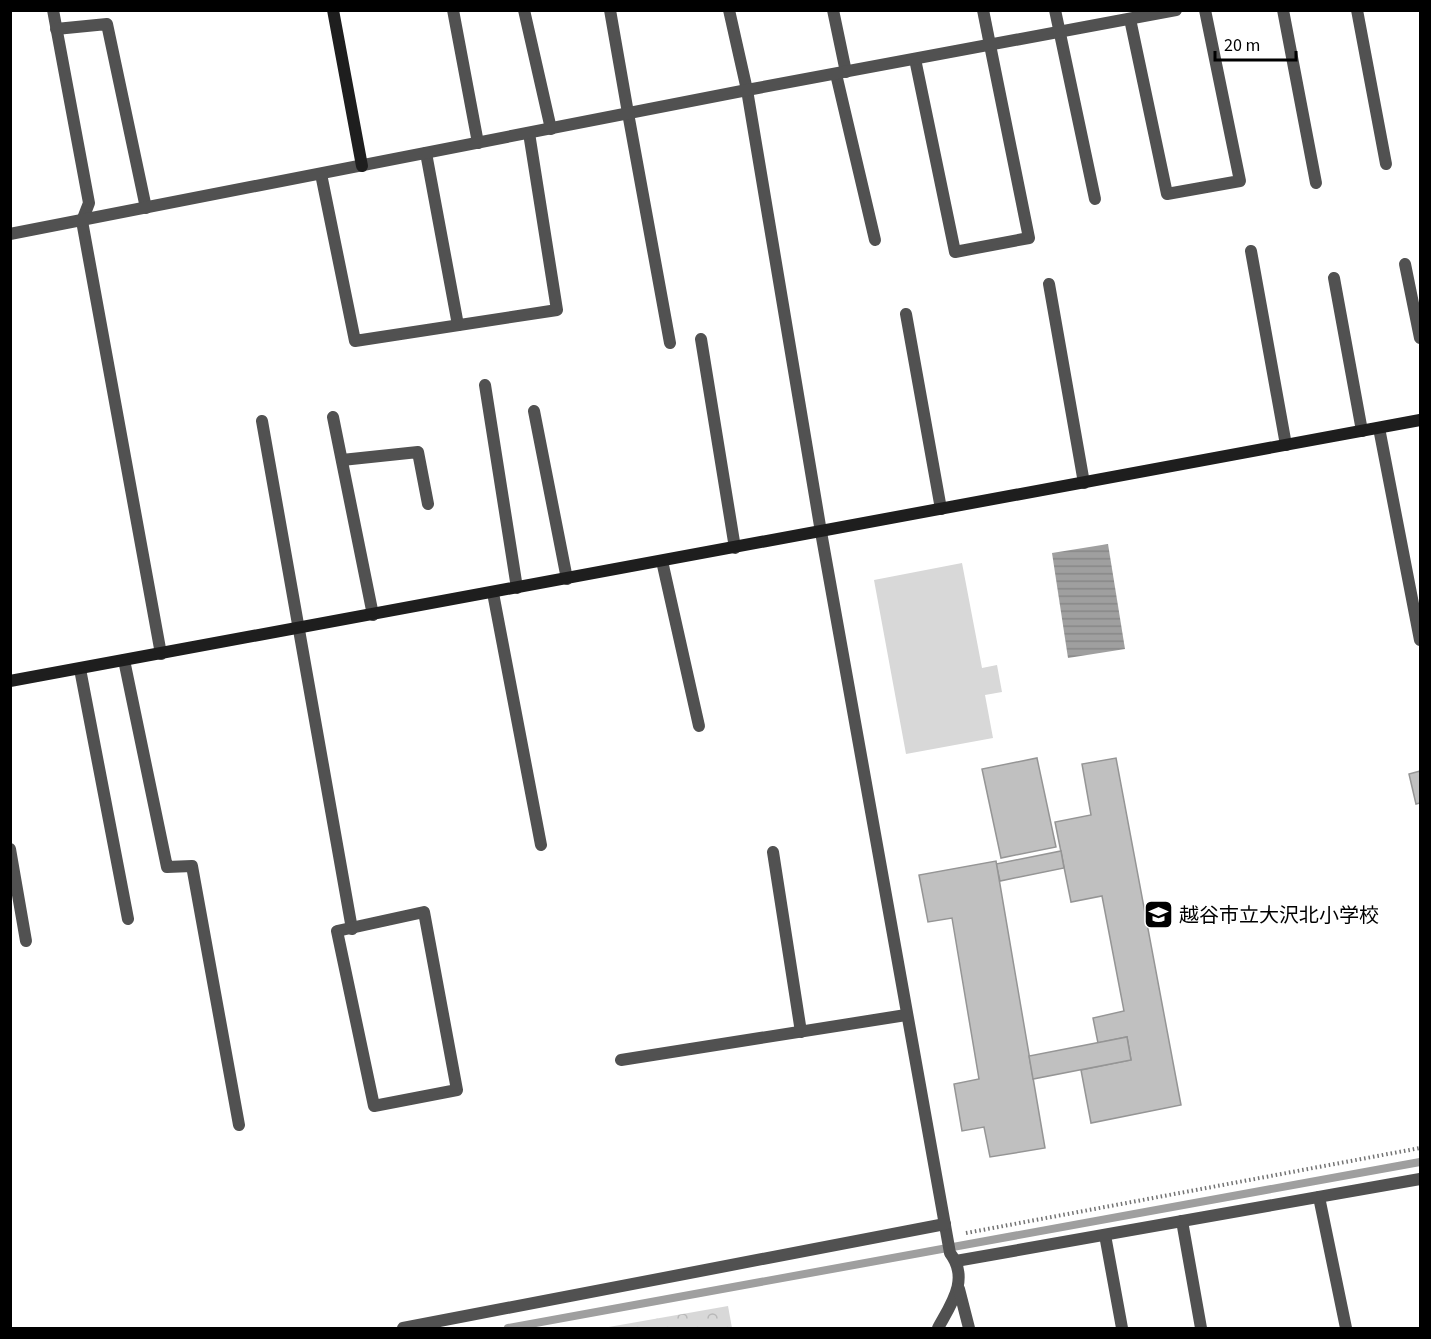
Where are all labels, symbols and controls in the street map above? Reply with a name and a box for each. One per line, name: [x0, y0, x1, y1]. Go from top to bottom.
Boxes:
scale bar: [1215, 24, 1296, 62]
text: 20 m: [1224, 33, 1260, 58]
school or university icon: 越谷市立大沢北小学校: [1142, 899, 1174, 931]
place label: 越谷市立大沢北小学校: [1179, 902, 1379, 930]

